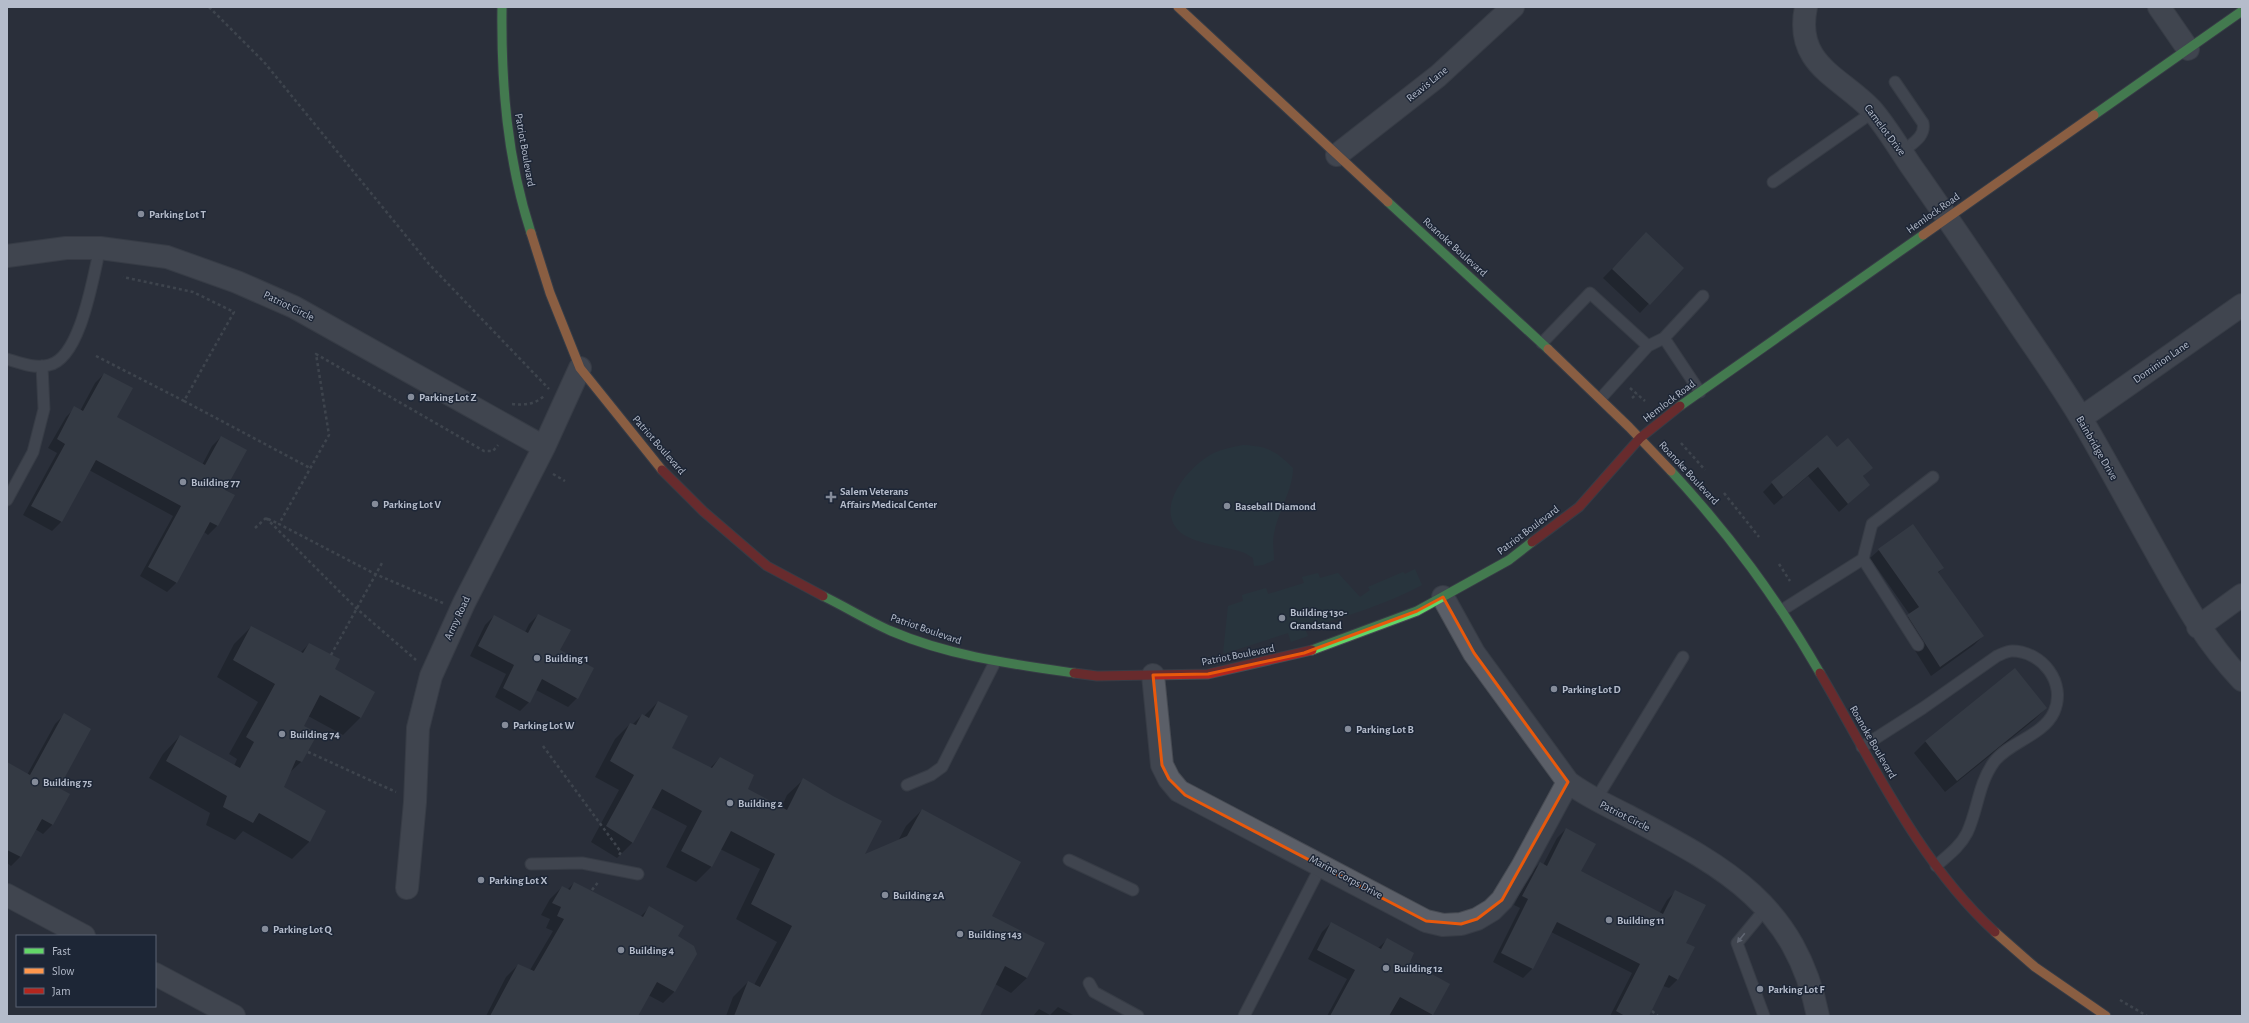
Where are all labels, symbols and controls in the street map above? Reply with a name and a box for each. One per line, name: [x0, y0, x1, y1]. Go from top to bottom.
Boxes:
street label: Reavis Lane: [1404, 64, 1450, 104]
street label: Camelot Drive: [1862, 102, 1908, 158]
street label: Patriot Boulevard: [513, 112, 537, 188]
street label: Hemlock Road: [1904, 190, 1962, 235]
marker: Parking Lot T: [136, 209, 146, 219]
place label: Parking Lot T: [149, 209, 207, 220]
street label: Roanoke Boulevard: [1421, 215, 1489, 279]
street label: Patriot Circle: [262, 289, 316, 323]
street label: Dominion Lane: [2131, 339, 2191, 385]
street label: Hemlock Road: [1641, 378, 1697, 424]
marker: Parking Lot Z: [406, 392, 416, 402]
place label: Parking Lot Z: [419, 392, 477, 403]
street label: Patriot Boulevard: [630, 413, 688, 477]
street label: Bainbridge Drive: [2074, 414, 2120, 482]
street label: Roanoke Boulevard: [1657, 439, 1721, 507]
marker: Building 77: [178, 477, 188, 487]
place label: Building 77: [191, 477, 240, 488]
place label: Salem Veterans Affairs Medical Center: [840, 486, 937, 510]
marker: Salem Veterans Affairs Medical Center: [825, 491, 837, 503]
marker: Parking Lot V: [370, 499, 380, 509]
place label: Parking Lot V: [383, 499, 442, 510]
marker: Baseball Diamond: [1222, 501, 1232, 511]
place label: Baseball Diamond: [1235, 501, 1316, 512]
street label: Patriot Boulevard: [1495, 503, 1561, 557]
street label: Army Road: [442, 594, 472, 642]
place label: Building 130- Grandstand: [1290, 607, 1348, 631]
street label: Patriot Boulevard: [889, 612, 963, 646]
marker: Building 130- Grandstand: [1277, 613, 1287, 623]
street label: Patriot Boulevard: [1201, 642, 1276, 667]
marker: Building 1: [532, 653, 542, 663]
place label: Building 1: [545, 653, 588, 664]
marker: Parking Lot D: [1549, 684, 1559, 694]
place label: Parking Lot D: [1562, 684, 1621, 695]
street label: Roanoke Boulevard: [1848, 704, 1898, 781]
marker: Parking Lot W: [500, 720, 510, 730]
place label: Parking Lot W: [513, 720, 575, 731]
marker: Parking Lot B: [1343, 724, 1353, 734]
place label: Parking Lot B: [1356, 724, 1415, 735]
marker: Building 74: [277, 729, 287, 739]
place label: Building 74: [290, 729, 340, 740]
marker: Building 75: [30, 777, 40, 787]
place label: Building 75: [43, 777, 92, 788]
marker: Building 2: [725, 798, 735, 808]
place label: Building 2: [738, 798, 783, 809]
street label: Patriot Circle: [1598, 799, 1652, 833]
street label: Marine Corps Drive: [1308, 853, 1384, 901]
marker: Parking Lot X: [476, 875, 486, 885]
place label: Parking Lot X: [489, 875, 548, 886]
marker: Building 2A: [880, 890, 890, 900]
place label: Building 2A: [893, 890, 945, 901]
marker: Building 11: [1604, 915, 1614, 925]
place label: Building 11: [1617, 915, 1664, 926]
marker: Parking Lot Q: [260, 924, 270, 934]
place label: Parking Lot Q: [273, 924, 334, 936]
marker: Building 143: [955, 929, 965, 939]
place label: Building 143: [968, 929, 1022, 940]
one-way arrow: [1737, 933, 1746, 944]
legend: [16, 935, 156, 1007]
text: Fast: [52, 945, 71, 957]
marker: Building 4: [616, 945, 626, 955]
place label: Building 4: [629, 945, 675, 956]
marker: Building 12: [1381, 963, 1391, 973]
place label: Building 12: [1394, 963, 1443, 974]
text: Slow: [52, 965, 74, 977]
marker: Parking Lot F: [1755, 984, 1765, 994]
place label: Parking Lot F: [1768, 984, 1826, 995]
text: Jam: [52, 985, 71, 997]

